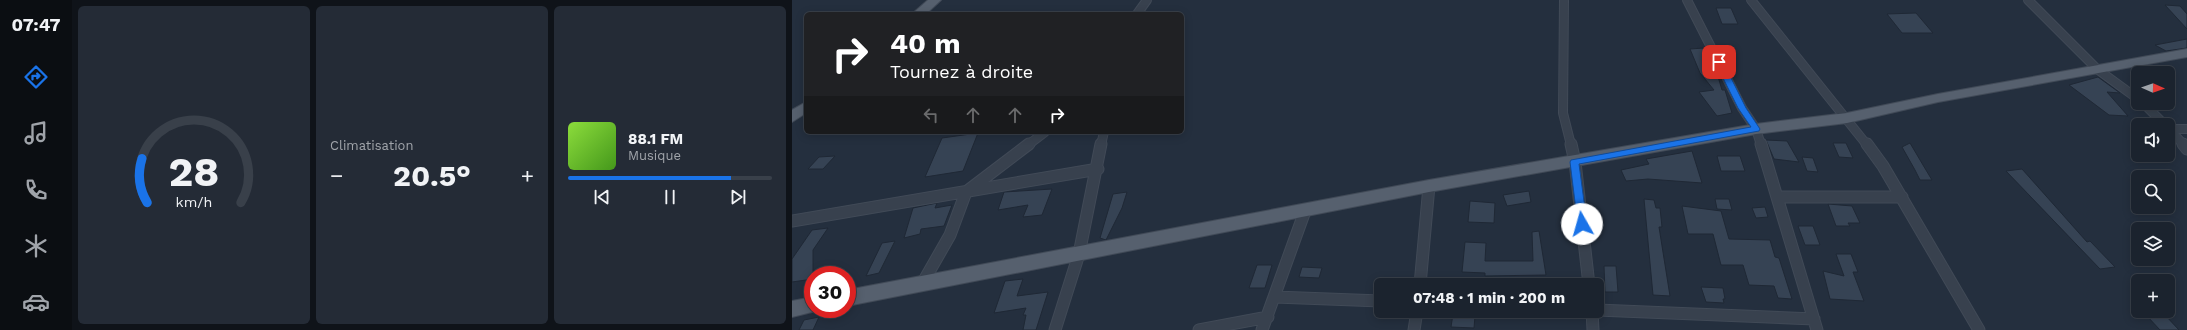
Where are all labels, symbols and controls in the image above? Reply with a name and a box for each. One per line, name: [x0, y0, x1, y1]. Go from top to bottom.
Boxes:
text: 07:47: [12, 14, 60, 35]
text: 40 m: [890, 27, 960, 60]
icon: right: [824, 28, 876, 80]
pin: [1702, 45, 1736, 79]
icon: arrive: [1708, 51, 1730, 73]
text: Tournez à droite: [890, 61, 1033, 82]
icon: directions: [22, 63, 50, 91]
north arrow: [2131, 66, 2175, 110]
map controls: [2131, 66, 2175, 318]
icon: left: [920, 104, 942, 126]
icon: ahead: [962, 104, 984, 126]
icon: ahead: [1004, 104, 1026, 126]
icon: right: [1046, 104, 1068, 126]
button: sound: [2131, 118, 2175, 162]
icon: music: [22, 119, 50, 147]
text: 88.1 FM: [628, 130, 683, 148]
text: Climatisation: [330, 138, 413, 153]
text: 28: [169, 147, 219, 196]
text: Musique: [628, 148, 681, 163]
text: 20.5°: [393, 158, 471, 193]
text: −: [330, 163, 343, 188]
text: +: [521, 163, 534, 188]
button: search: [2131, 170, 2175, 214]
icon: phone: [22, 176, 50, 204]
icon: previous: [591, 186, 613, 208]
icon: pause: [659, 186, 681, 208]
icon: next: [727, 186, 749, 208]
text: km/h: [176, 194, 212, 210]
position arrow: [1561, 203, 1603, 245]
button: layers: [2131, 222, 2175, 266]
icon: climate: [22, 232, 50, 260]
speed limit sign: 30: [804, 266, 856, 318]
button: +: [2131, 274, 2175, 318]
icon: car: [22, 288, 50, 316]
text: 07:48 · 1 min · 200 m: [1413, 289, 1565, 307]

